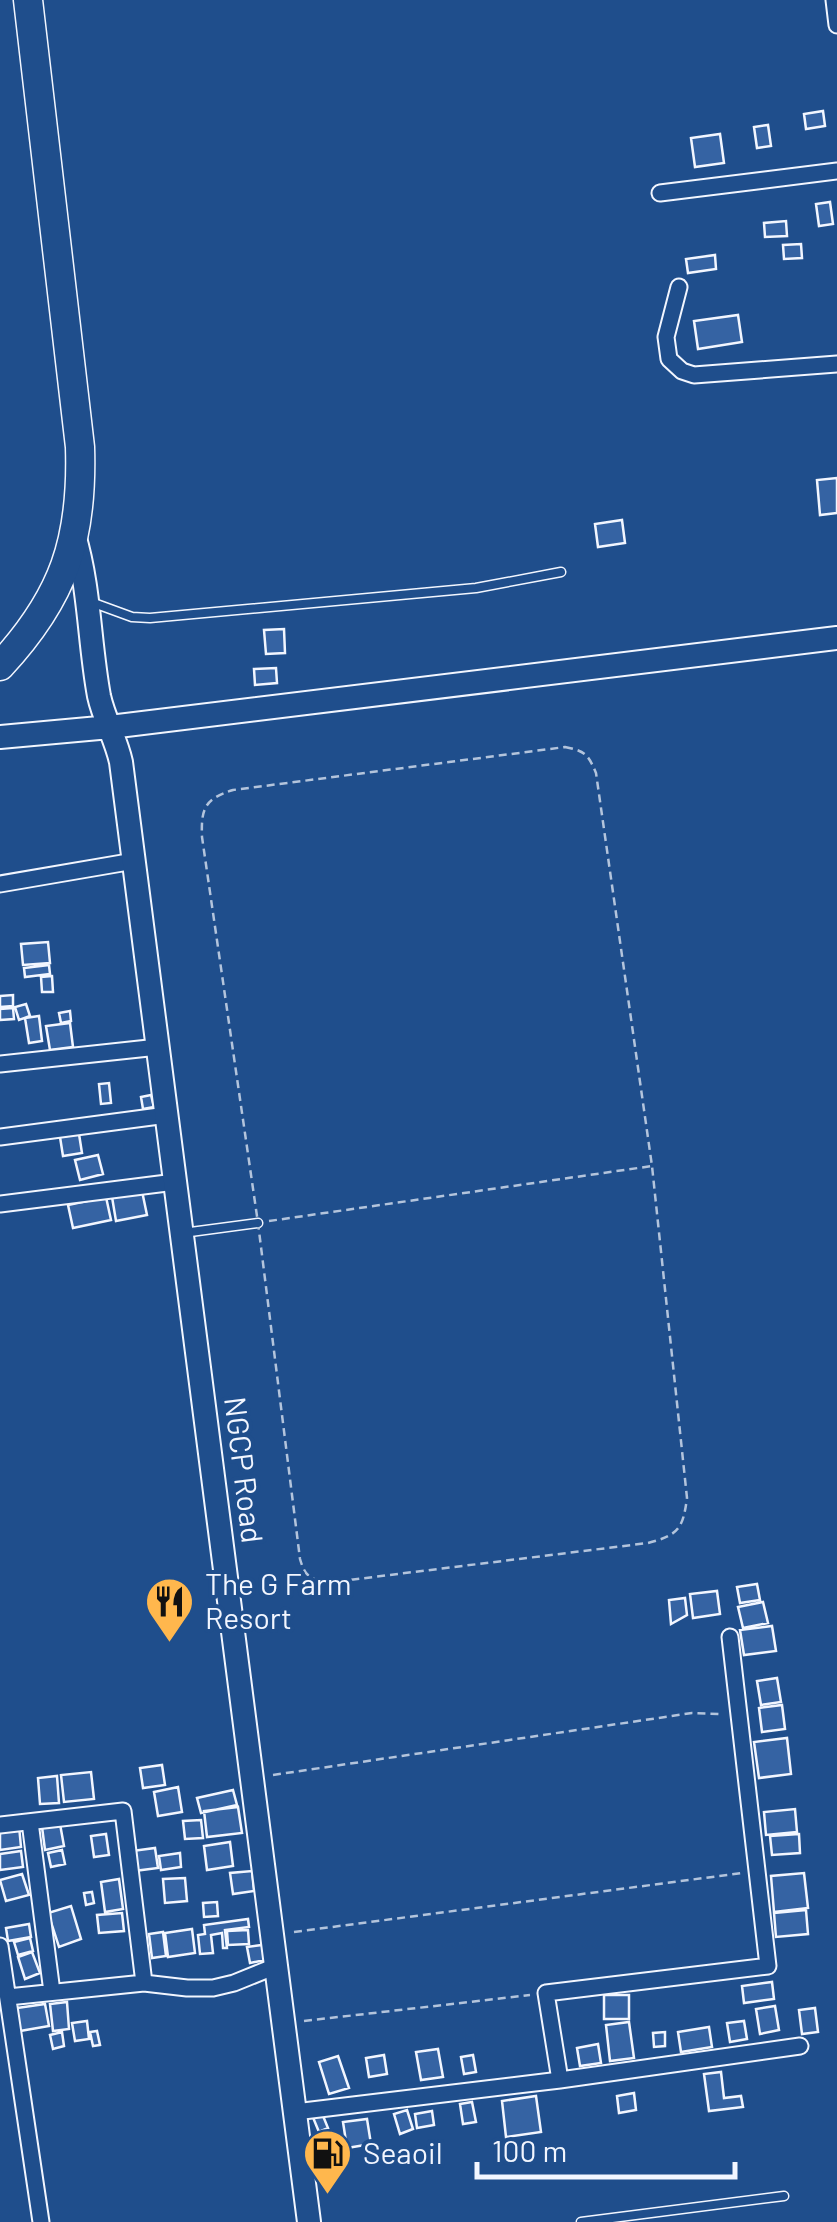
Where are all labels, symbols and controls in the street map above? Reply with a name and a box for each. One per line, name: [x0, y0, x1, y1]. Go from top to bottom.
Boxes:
street label: NGCP Road: [218, 1395, 272, 1545]
place label: The G Farm Resort: [205, 1565, 352, 1635]
restaurant icon: The G Farm Resort: [144, 1576, 196, 1644]
scale bar: [477, 2117, 734, 2179]
fuel station icon: Seaoil: [302, 2128, 354, 2196]
text: 100 m: [492, 2132, 567, 2168]
place label: Seaoil: [363, 2134, 443, 2170]

